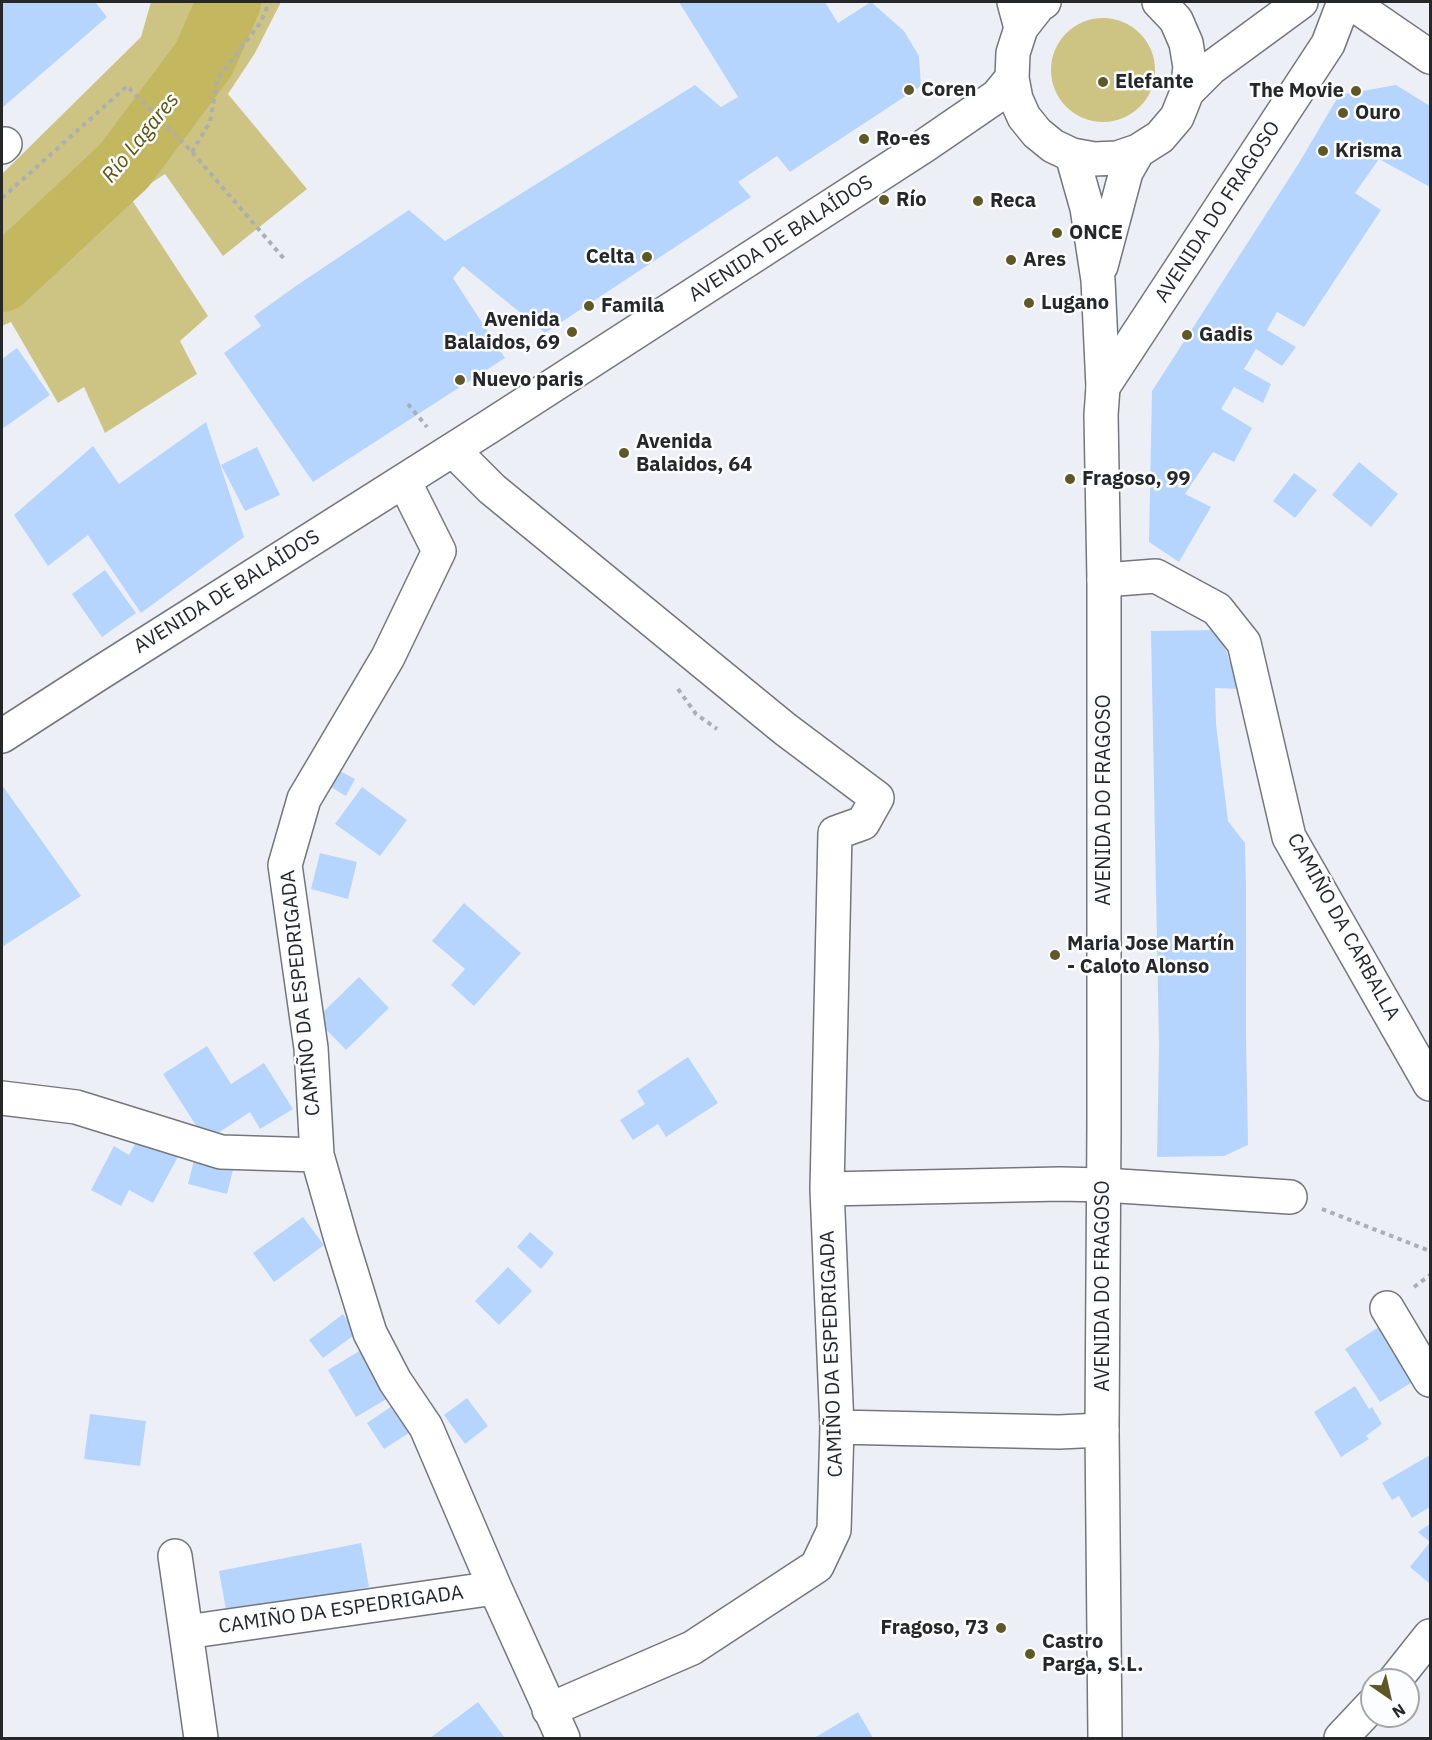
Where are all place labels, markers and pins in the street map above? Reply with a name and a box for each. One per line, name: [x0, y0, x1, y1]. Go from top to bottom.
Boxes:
place label: Elefante: [1115, 70, 1194, 94]
marker: Elefante: [1096, 75, 1110, 89]
place label: Coren: [921, 78, 976, 102]
place label: The Movie: [1249, 79, 1344, 103]
marker: Coren: [902, 83, 916, 97]
marker: The Movie: [1349, 84, 1363, 98]
place label: Ouro: [1355, 101, 1400, 125]
marker: Ouro: [1336, 106, 1350, 120]
place label: Ro-es: [876, 127, 930, 151]
marker: Ro-es: [857, 132, 871, 146]
place label: Krisma: [1335, 139, 1402, 163]
marker: Krisma: [1316, 144, 1330, 158]
place label: Río: [896, 188, 926, 212]
place label: Reca: [990, 189, 1036, 213]
marker: Río: [877, 193, 891, 207]
marker: Reca: [971, 194, 985, 208]
place label: ONCE: [1069, 221, 1123, 245]
marker: ONCE: [1050, 226, 1064, 240]
place label: Celta: [586, 245, 635, 269]
place label: Ares: [1023, 248, 1066, 272]
marker: Celta: [640, 250, 654, 264]
marker: Ares: [1004, 253, 1018, 267]
place label: Lugano: [1041, 291, 1109, 315]
place label: Famila: [601, 294, 664, 318]
marker: Lugano: [1022, 296, 1036, 310]
marker: Famila: [582, 299, 596, 313]
place label: Avenida Balaidos, 69: [444, 308, 560, 355]
place label: Gadis: [1199, 323, 1253, 347]
marker: Avenida Balaidos, 69: [565, 325, 579, 339]
marker: Gadis: [1180, 328, 1194, 342]
place label: Nuevo paris: [472, 368, 583, 392]
marker: Nuevo paris: [453, 373, 467, 387]
place label: Avenida Balaidos, 64: [636, 430, 752, 477]
marker: Avenida Balaidos, 64: [617, 446, 631, 460]
place label: Fragoso, 99: [1082, 467, 1190, 491]
marker: Fragoso, 99: [1063, 472, 1077, 486]
place label: Maria Jose Martín - Caloto Alonso: [1067, 932, 1234, 979]
marker: Maria Jose Martín - Caloto Alonso: [1048, 948, 1062, 962]
place label: Fragoso, 73: [881, 1616, 989, 1640]
marker: Fragoso, 73: [994, 1621, 1008, 1635]
place label: Castro Parga, S.L.: [1042, 1630, 1143, 1677]
marker: Castro Parga, S.L.: [1023, 1647, 1037, 1661]

